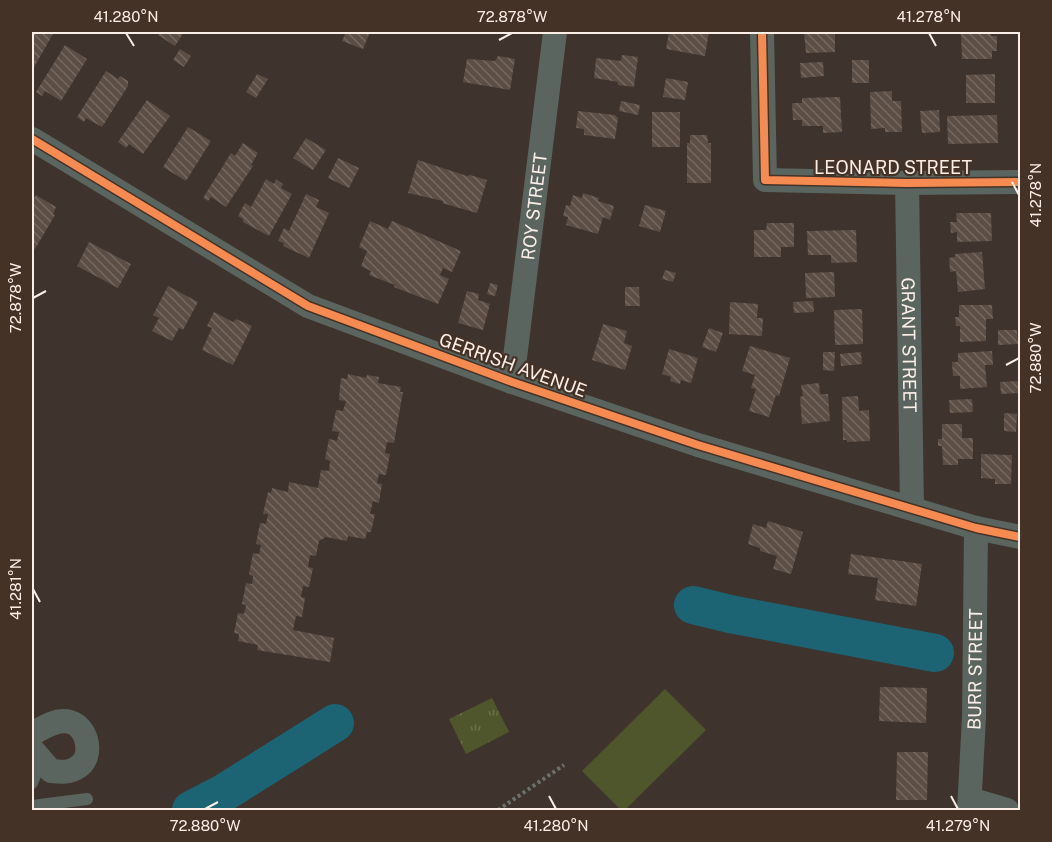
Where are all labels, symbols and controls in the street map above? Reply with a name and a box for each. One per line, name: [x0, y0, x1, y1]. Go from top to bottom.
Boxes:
text: 41.280°N: [93, 8, 159, 25]
text: 72.878°W: [477, 8, 547, 25]
text: 41.278°N: [897, 8, 961, 25]
street label: ROY STREET: [517, 151, 551, 261]
street label: LEONARD STREET: [814, 157, 972, 178]
text: 41.278°N: [1027, 163, 1044, 227]
text: 72.878°W: [7, 263, 24, 333]
street label: GRANT STREET: [898, 277, 921, 413]
text: 72.880°W: [1027, 322, 1044, 394]
street label: GERRISH AVENUE: [436, 329, 590, 401]
text: 41.281°N: [7, 558, 24, 620]
street label: BURR STREET: [963, 608, 986, 730]
text: 72.880°W: [169, 817, 241, 834]
text: 41.280°N: [523, 817, 589, 834]
text: 41.279°N: [926, 817, 990, 834]

